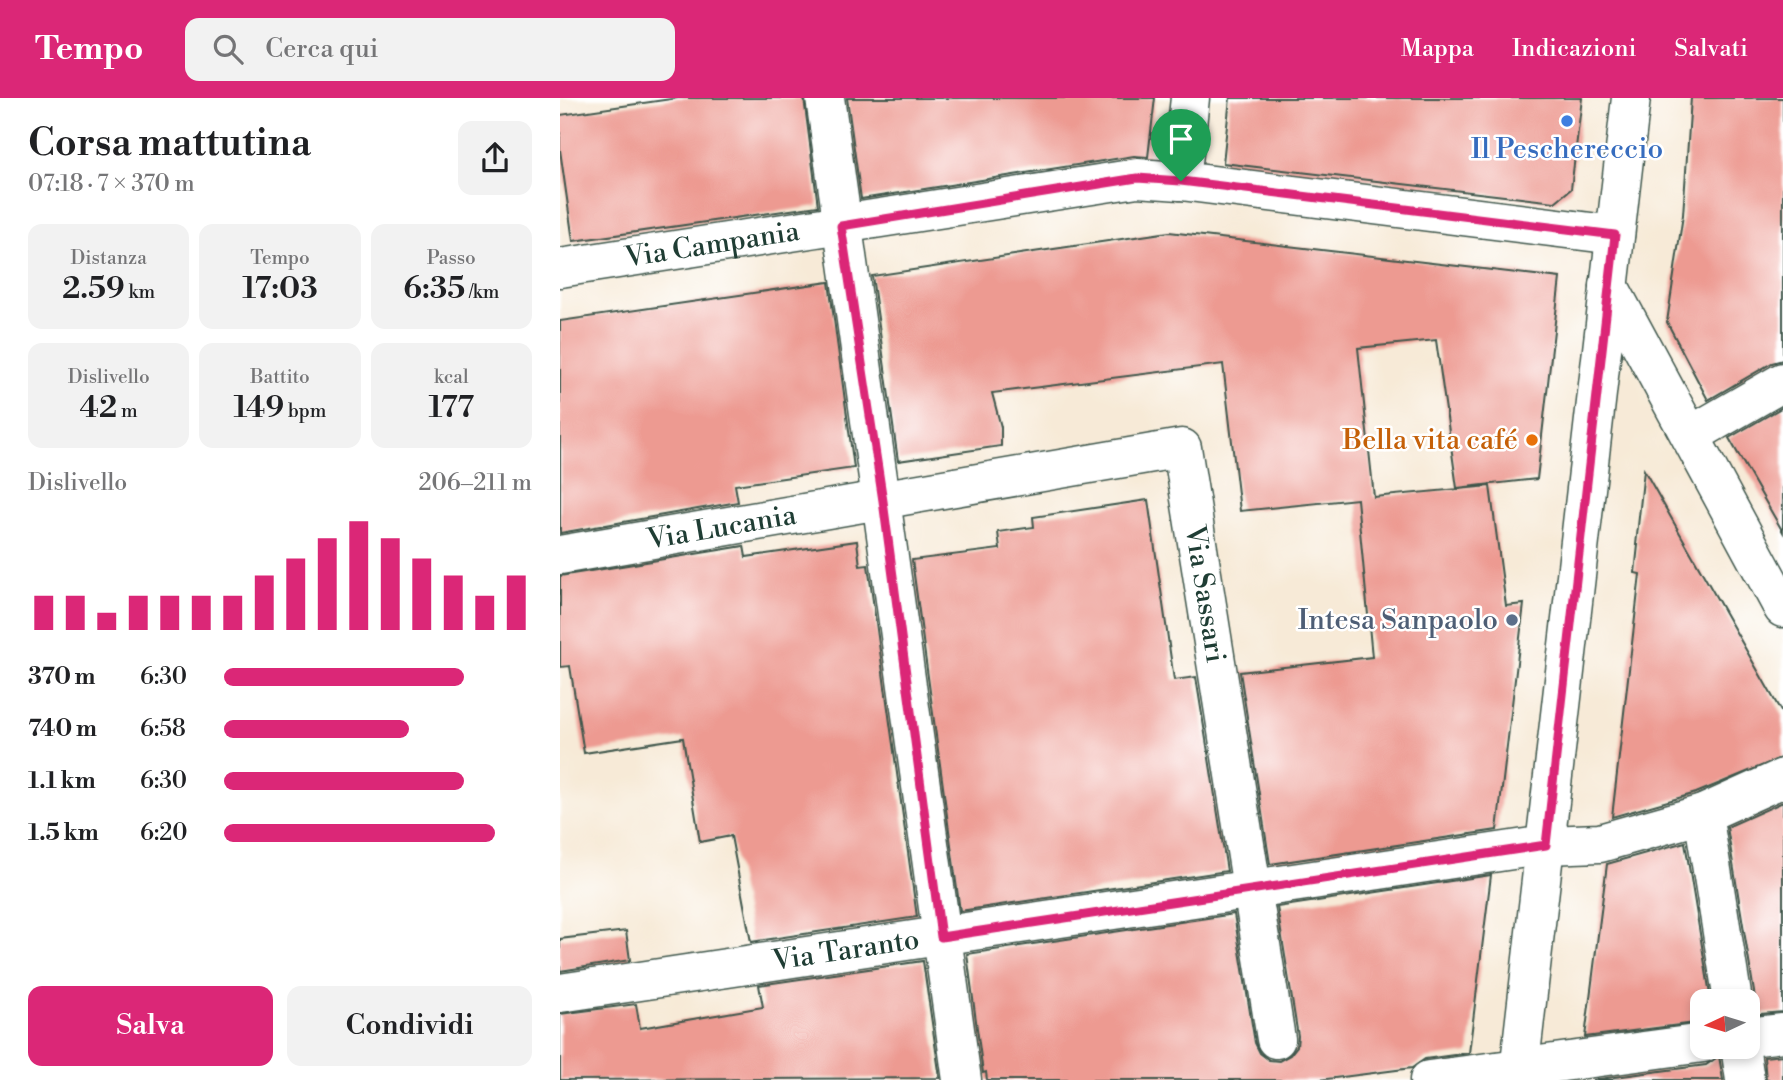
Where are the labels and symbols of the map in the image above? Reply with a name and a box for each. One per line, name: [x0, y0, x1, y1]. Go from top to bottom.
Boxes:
pin: [1151, 109, 1211, 181]
marker: Il Peschereccio: [1559, 113, 1575, 129]
place label: Il Peschereccio: [1471, 132, 1663, 167]
street label: Via Campania: [622, 213, 803, 275]
place label: Bella vita café: [1341, 423, 1518, 458]
marker: Bella vita café: [1524, 432, 1540, 448]
street label: Via Lucania: [643, 497, 800, 557]
street label: Via Sassari: [1177, 522, 1233, 665]
place label: Intesa Sanpaolo: [1298, 603, 1498, 638]
marker: Intesa Sanpaolo: [1504, 612, 1520, 628]
street label: Via Taranto: [769, 922, 922, 979]
north arrow: [1690, 989, 1760, 1059]

